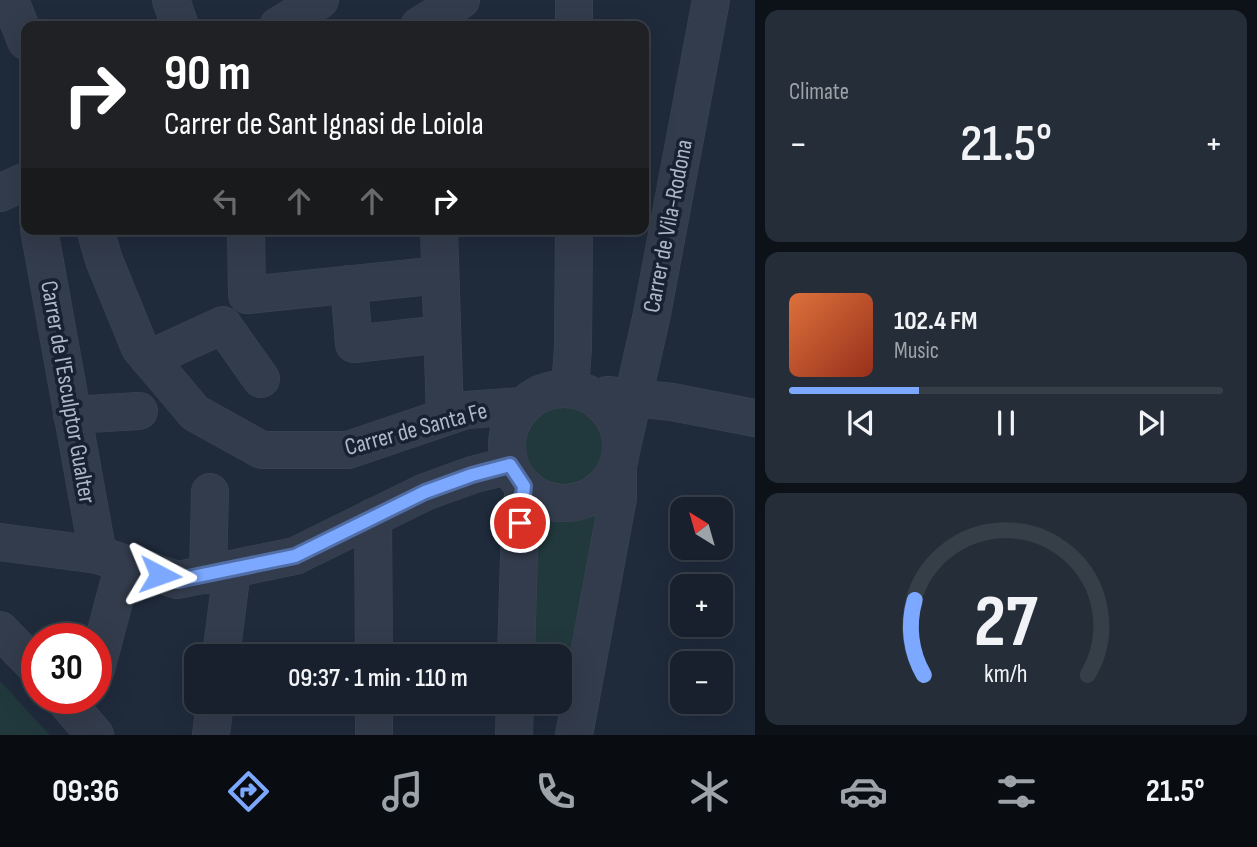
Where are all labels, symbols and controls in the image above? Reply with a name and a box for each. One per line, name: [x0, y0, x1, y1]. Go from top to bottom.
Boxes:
text: 90 m: [164, 45, 251, 104]
icon: right: [49, 49, 140, 140]
text: Climate: [789, 78, 849, 106]
text: Carrer de Sant Ignasi de Loiola: [164, 105, 484, 144]
text: 21.5°: [960, 113, 1052, 176]
text: −: [789, 122, 808, 167]
text: +: [1204, 122, 1223, 167]
street label: Carrer de Vila-Rodona: [637, 137, 699, 315]
icon: left: [207, 182, 245, 220]
icon: ahead: [280, 182, 318, 220]
icon: ahead: [353, 182, 391, 220]
icon: right: [426, 182, 464, 220]
street label: Carrer de l'Esculptor Gualter: [34, 278, 102, 506]
text: 102.4 FM: [894, 306, 977, 337]
text: Music: [894, 337, 939, 365]
street label: Carrer de Santa Fe: [342, 396, 490, 462]
icon: previous: [842, 404, 880, 442]
icon: pause: [987, 404, 1025, 442]
icon: next: [1132, 404, 1170, 442]
pin: [490, 493, 550, 553]
north arrow: [670, 497, 733, 560]
map controls: [670, 497, 733, 714]
icon: arrive: [501, 504, 539, 542]
position arrow: [123, 538, 197, 612]
button: +: [670, 574, 733, 637]
text: 27: [974, 580, 1038, 668]
speed limit sign: 30: [21, 623, 112, 714]
button: −: [670, 651, 733, 714]
text: km/h: [984, 659, 1028, 690]
text: 09:37 · 1 min · 110 m: [288, 663, 468, 694]
icon: directions: [224, 767, 273, 816]
icon: music: [378, 767, 427, 816]
icon: phone: [531, 767, 580, 816]
icon: climate: [685, 767, 734, 816]
icon: car: [839, 767, 888, 816]
icon: filters: [992, 767, 1041, 816]
text: 09:36: [52, 772, 119, 811]
text: 21.5°: [1146, 772, 1205, 811]

